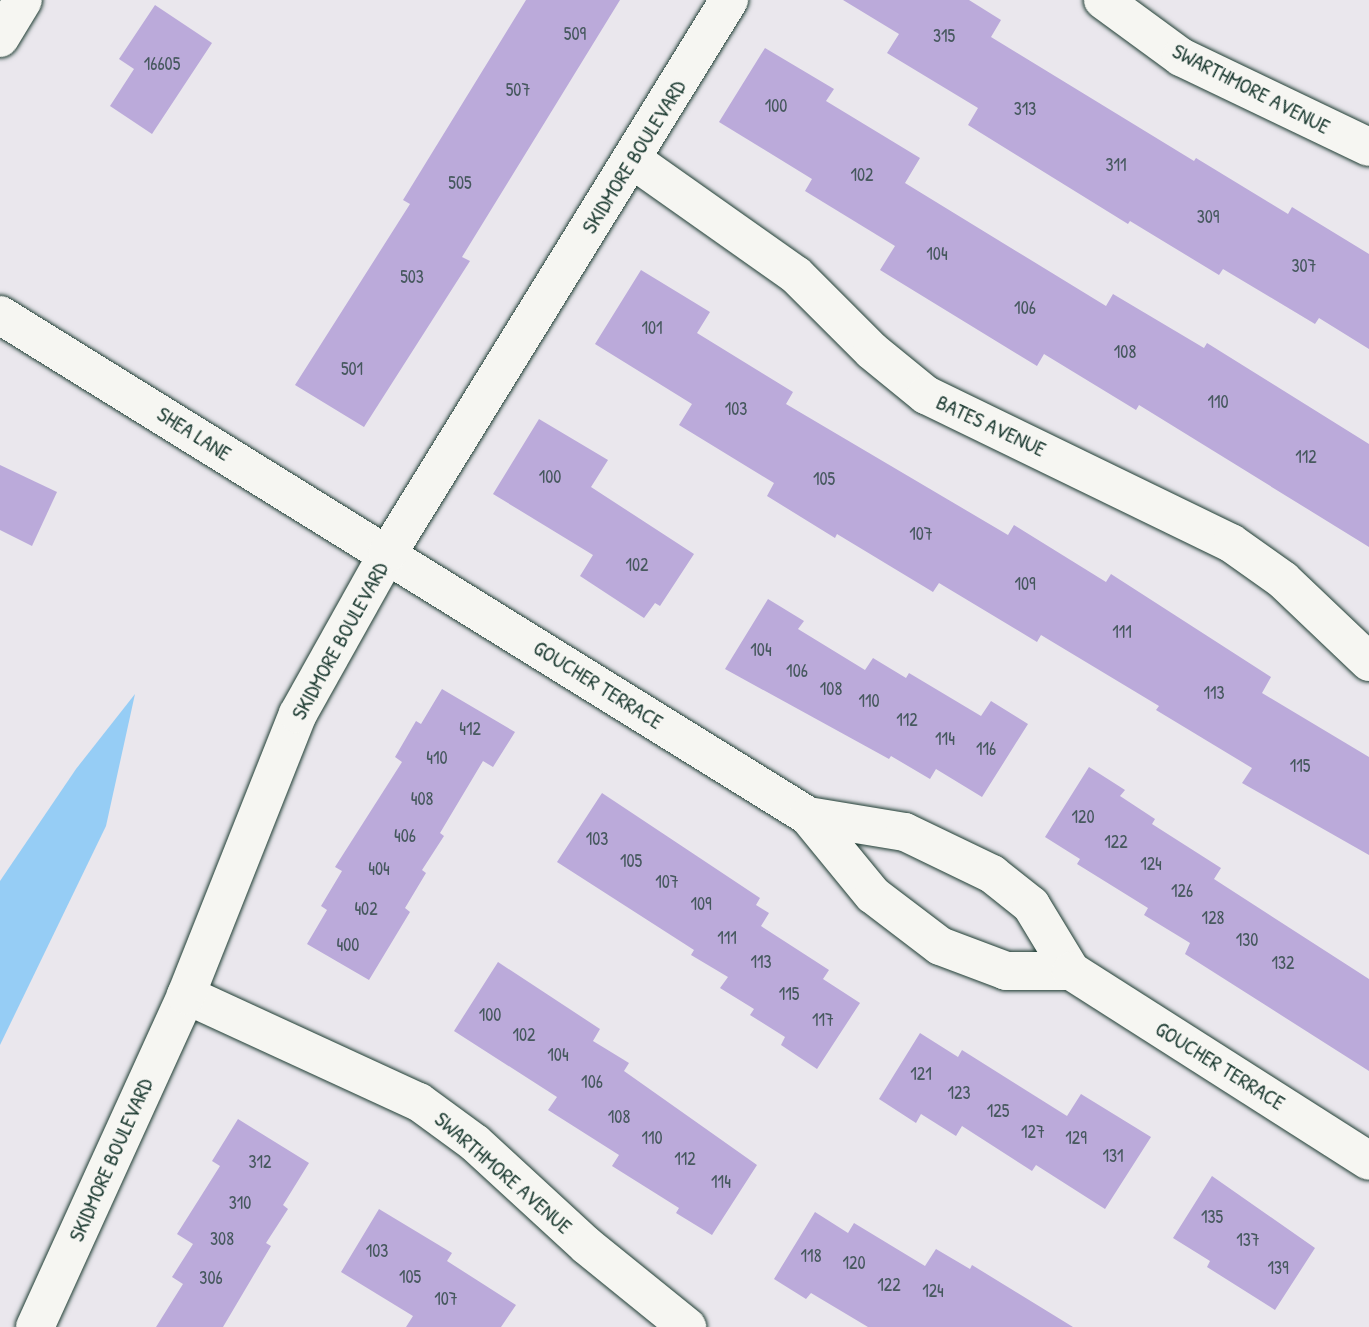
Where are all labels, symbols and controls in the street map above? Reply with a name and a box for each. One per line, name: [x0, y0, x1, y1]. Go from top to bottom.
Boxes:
house number: 509: [564, 23, 586, 45]
house number: 315: [933, 25, 955, 47]
street label: SWARTHMORE AVENUE: [1168, 38, 1334, 140]
house number: 16605: [144, 53, 180, 75]
street label: SKIDMORE BOULEVARD: [577, 76, 691, 238]
house number: 507: [506, 79, 530, 101]
house number: 100: [765, 95, 787, 117]
house number: 313: [1014, 98, 1036, 120]
house number: 311: [1105, 154, 1127, 176]
house number: 102: [850, 164, 874, 186]
house number: 505: [448, 172, 472, 194]
house number: 309: [1197, 206, 1219, 228]
house number: 104: [926, 243, 948, 265]
house number: 307: [1291, 255, 1317, 277]
house number: 503: [400, 266, 424, 288]
house number: 106: [1014, 297, 1036, 319]
house number: 101: [641, 317, 663, 339]
house number: 108: [1114, 341, 1136, 363]
house number: 501: [341, 358, 363, 380]
street label: BATES AVENUE: [932, 390, 1050, 462]
house number: 110: [1207, 391, 1229, 413]
house number: 103: [725, 398, 747, 420]
street label: SHEA LANE: [152, 401, 236, 467]
house number: 112: [1295, 446, 1317, 468]
house number: 100: [539, 466, 561, 488]
house number: 105: [813, 468, 835, 490]
house number: 107: [909, 523, 933, 545]
house number: 102: [625, 554, 649, 576]
street label: SKIDMORE BOULEVARD: [286, 558, 394, 724]
house number: 109: [1014, 573, 1036, 595]
house number: 111: [1112, 621, 1132, 643]
street label: GOUCHER TERRACE: [529, 635, 667, 735]
house number: 104: [750, 639, 772, 661]
house number: 106: [786, 660, 808, 682]
house number: 108: [820, 678, 842, 700]
house number: 113: [1203, 682, 1225, 704]
house number: 110: [858, 690, 880, 712]
house number: 112: [896, 709, 918, 731]
house number: 412: [459, 718, 481, 740]
house number: 114: [935, 728, 955, 750]
house number: 116: [976, 738, 996, 760]
house number: 410: [426, 747, 448, 769]
house number: 115: [1290, 755, 1310, 777]
house number: 408: [411, 788, 433, 810]
house number: 120: [1071, 806, 1095, 828]
house number: 406: [394, 825, 416, 847]
house number: 103: [586, 828, 608, 850]
house number: 122: [1104, 831, 1128, 853]
house number: 105: [620, 850, 642, 872]
house number: 124: [1140, 853, 1162, 875]
house number: 404: [368, 858, 390, 880]
house number: 107: [655, 871, 679, 893]
house number: 126: [1171, 880, 1193, 902]
house number: 109: [690, 893, 712, 915]
house number: 402: [354, 898, 378, 920]
house number: 128: [1202, 907, 1224, 929]
house number: 111: [717, 927, 737, 949]
house number: 130: [1236, 929, 1258, 951]
house number: 400: [337, 934, 359, 956]
house number: 113: [750, 951, 772, 973]
house number: 132: [1271, 952, 1295, 974]
house number: 115: [779, 983, 799, 1005]
house number: 100: [479, 1004, 501, 1026]
house number: 117: [812, 1009, 834, 1031]
street label: GOUCHER TERRACE: [1151, 1016, 1289, 1116]
house number: 102: [512, 1024, 536, 1046]
house number: 104: [547, 1044, 569, 1066]
house number: 121: [910, 1063, 932, 1085]
house number: 106: [581, 1071, 603, 1093]
street label: SKIDMORE BOULEVARD: [64, 1075, 158, 1245]
house number: 123: [947, 1082, 971, 1104]
house number: 125: [987, 1100, 1009, 1122]
house number: 108: [608, 1106, 630, 1128]
street label: SWARTHMORE AVENUE: [429, 1107, 577, 1239]
house number: 127: [1021, 1121, 1045, 1143]
house number: 110: [641, 1127, 663, 1149]
house number: 129: [1065, 1127, 1087, 1149]
house number: 131: [1102, 1145, 1124, 1167]
house number: 112: [674, 1148, 696, 1170]
house number: 312: [248, 1151, 272, 1173]
house number: 114: [711, 1171, 731, 1193]
house number: 310: [229, 1192, 251, 1214]
house number: 135: [1201, 1206, 1223, 1228]
house number: 308: [210, 1228, 234, 1250]
house number: 137: [1236, 1229, 1260, 1251]
house number: 103: [366, 1240, 388, 1262]
house number: 118: [801, 1245, 821, 1267]
house number: 120: [842, 1252, 866, 1274]
house number: 139: [1267, 1257, 1289, 1279]
house number: 105: [399, 1266, 421, 1288]
house number: 306: [199, 1267, 223, 1289]
house number: 122: [877, 1274, 901, 1296]
house number: 124: [922, 1280, 944, 1302]
house number: 107: [434, 1288, 458, 1310]

